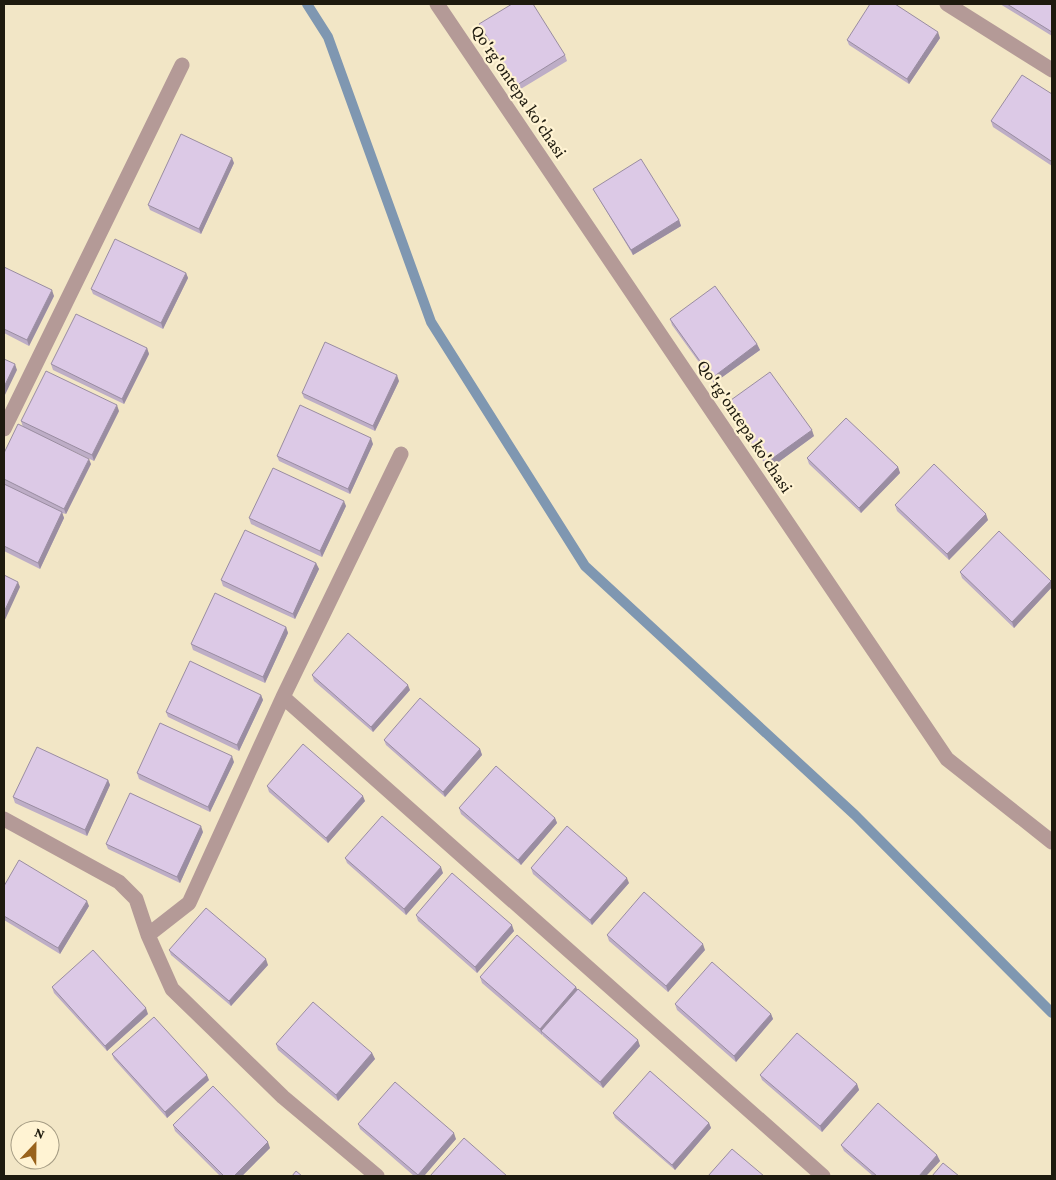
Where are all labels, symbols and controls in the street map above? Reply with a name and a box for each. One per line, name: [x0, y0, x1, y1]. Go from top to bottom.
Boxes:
street label: Qo'rg'ontepa ko'chasi: [467, 21, 571, 162]
street label: Qo'rg'ontepa ko'chasi: [693, 356, 797, 497]
north arrow: [10, 1120, 60, 1170]
text: N: [32, 1124, 48, 1142]

